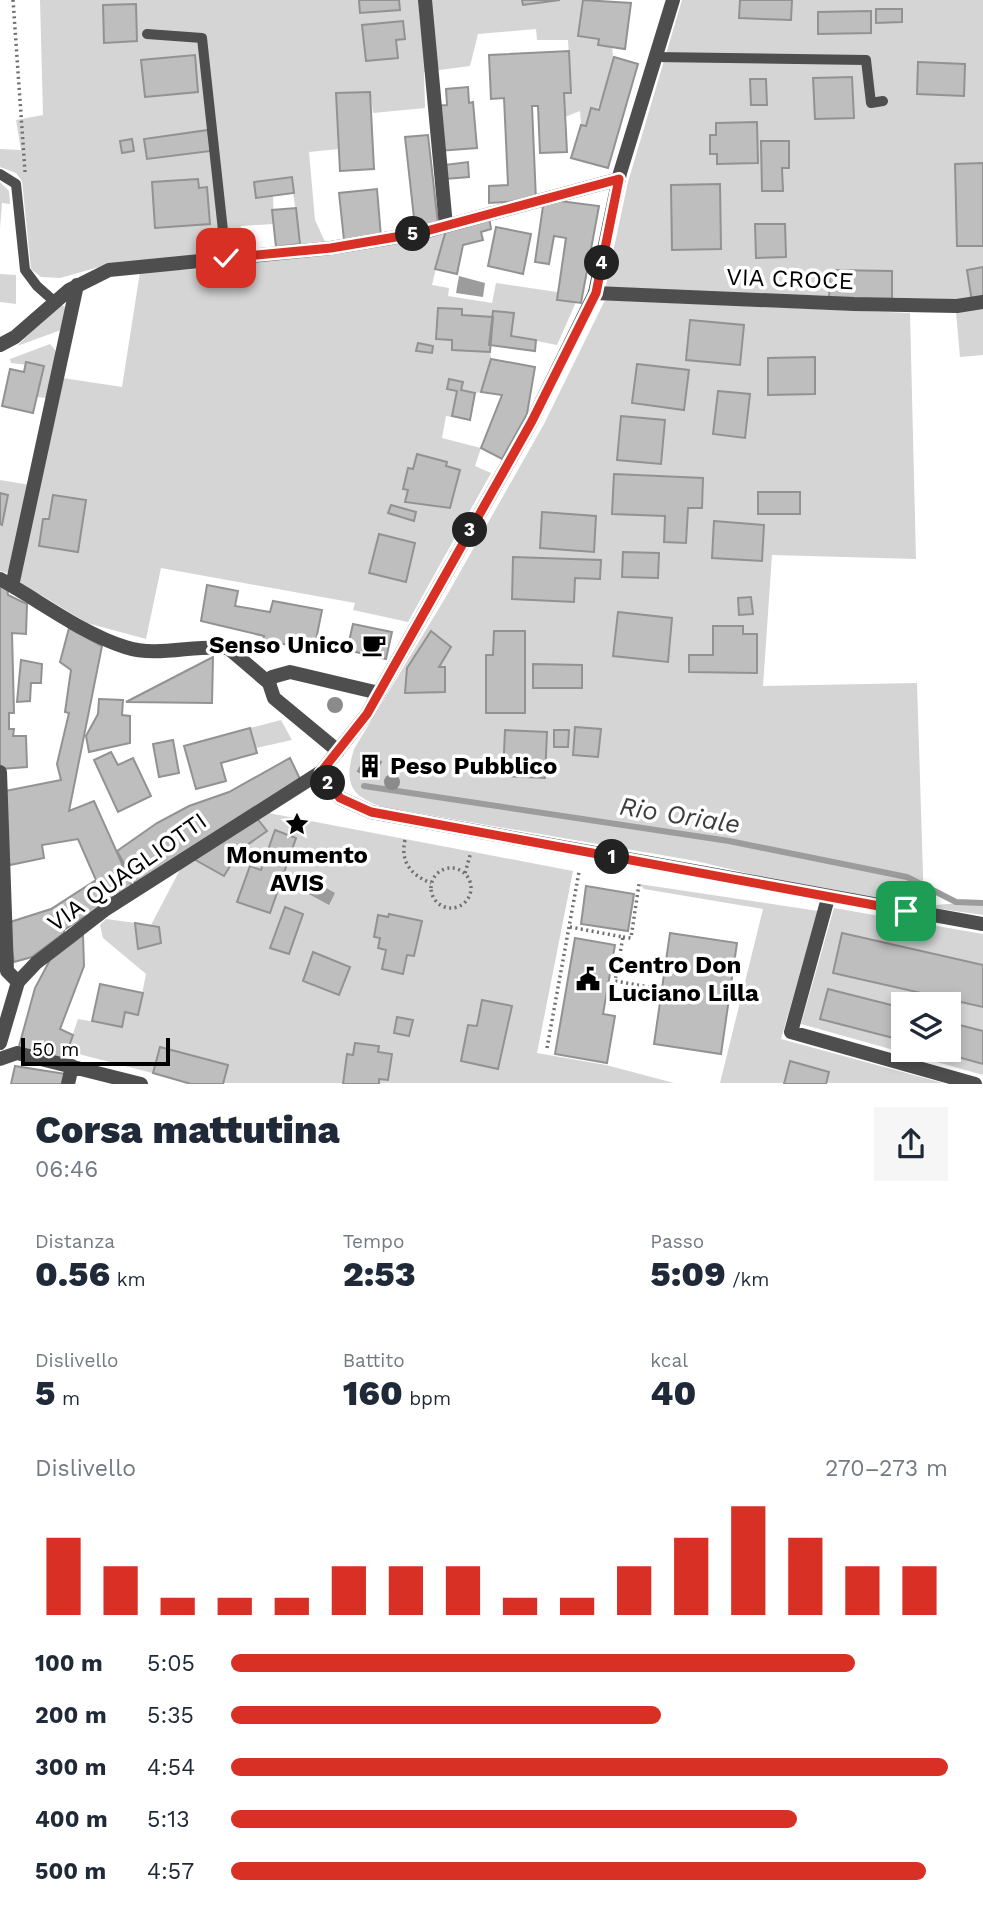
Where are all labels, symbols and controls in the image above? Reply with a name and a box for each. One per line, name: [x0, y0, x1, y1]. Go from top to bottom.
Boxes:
pin: 5: [396, 216, 430, 252]
text: 5: [407, 222, 418, 245]
pin: [196, 228, 256, 288]
icon: check: [207, 239, 245, 277]
pin: 4: [584, 246, 620, 280]
text: 4: [595, 251, 608, 274]
street label: VIA CROCE: [726, 263, 854, 295]
pin: 3: [452, 512, 488, 548]
text: 3: [464, 518, 475, 541]
place label: Senso Unico: [209, 631, 354, 659]
cafe icon: Senso Unico: [360, 631, 388, 659]
building icon: Peso Pubblico: [356, 752, 384, 780]
place label: Peso Pubblico: [390, 752, 557, 780]
pin: 2: [310, 766, 346, 800]
text: 2: [322, 771, 333, 794]
water label: Rio Oriale: [617, 791, 743, 839]
street label: VIA QUAGLIOTTI: [42, 807, 212, 937]
place icon: Monumento AVIS: [283, 810, 311, 838]
pin: 1: [594, 840, 630, 874]
place label: Monumento AVIS: [226, 841, 368, 897]
text: 1: [607, 845, 616, 868]
pin: [876, 881, 936, 941]
icon: arrive: [887, 892, 925, 930]
place label: Centro Don Luciano Lilla: [608, 951, 759, 1007]
public building icon: Centro Don Luciano Lilla: [574, 965, 602, 993]
map controls: [891, 992, 961, 1062]
button: layers: [891, 992, 961, 1062]
scale bar: [21, 1034, 170, 1066]
text: 50 m: [32, 1038, 79, 1061]
button: share: [874, 1107, 948, 1181]
text: Corsa mattutina: [35, 1108, 340, 1152]
text: 06:46: [35, 1156, 98, 1183]
text: Distanza: [35, 1230, 115, 1253]
text: Tempo: [343, 1230, 404, 1253]
text: Passo: [650, 1230, 704, 1253]
text: 0.56: [35, 1253, 110, 1295]
text: 2:53: [343, 1253, 416, 1295]
text: 5:09: [650, 1253, 726, 1295]
text: km: [110, 1268, 146, 1291]
text: /km: [726, 1268, 769, 1291]
text: Dislivello: [35, 1349, 118, 1372]
text: Battito: [343, 1349, 405, 1372]
text: kcal: [650, 1349, 688, 1372]
text: 5: [35, 1372, 55, 1414]
text: 160: [343, 1372, 403, 1414]
text: 40: [650, 1372, 696, 1414]
text: m: [55, 1387, 80, 1410]
text: bpm: [403, 1387, 451, 1410]
text: Dislivello: [35, 1455, 136, 1482]
text: 270–273 m: [825, 1455, 948, 1482]
text: 100 m: [35, 1650, 103, 1677]
text: 5:05: [147, 1650, 195, 1677]
text: 200 m: [35, 1702, 107, 1729]
text: 5:35: [147, 1702, 194, 1729]
text: 300 m: [35, 1754, 106, 1781]
text: 4:54: [147, 1754, 195, 1781]
text: 400 m: [35, 1806, 108, 1833]
text: 5:13: [147, 1806, 190, 1833]
text: 500 m: [35, 1858, 106, 1885]
text: 4:57: [147, 1858, 194, 1885]

